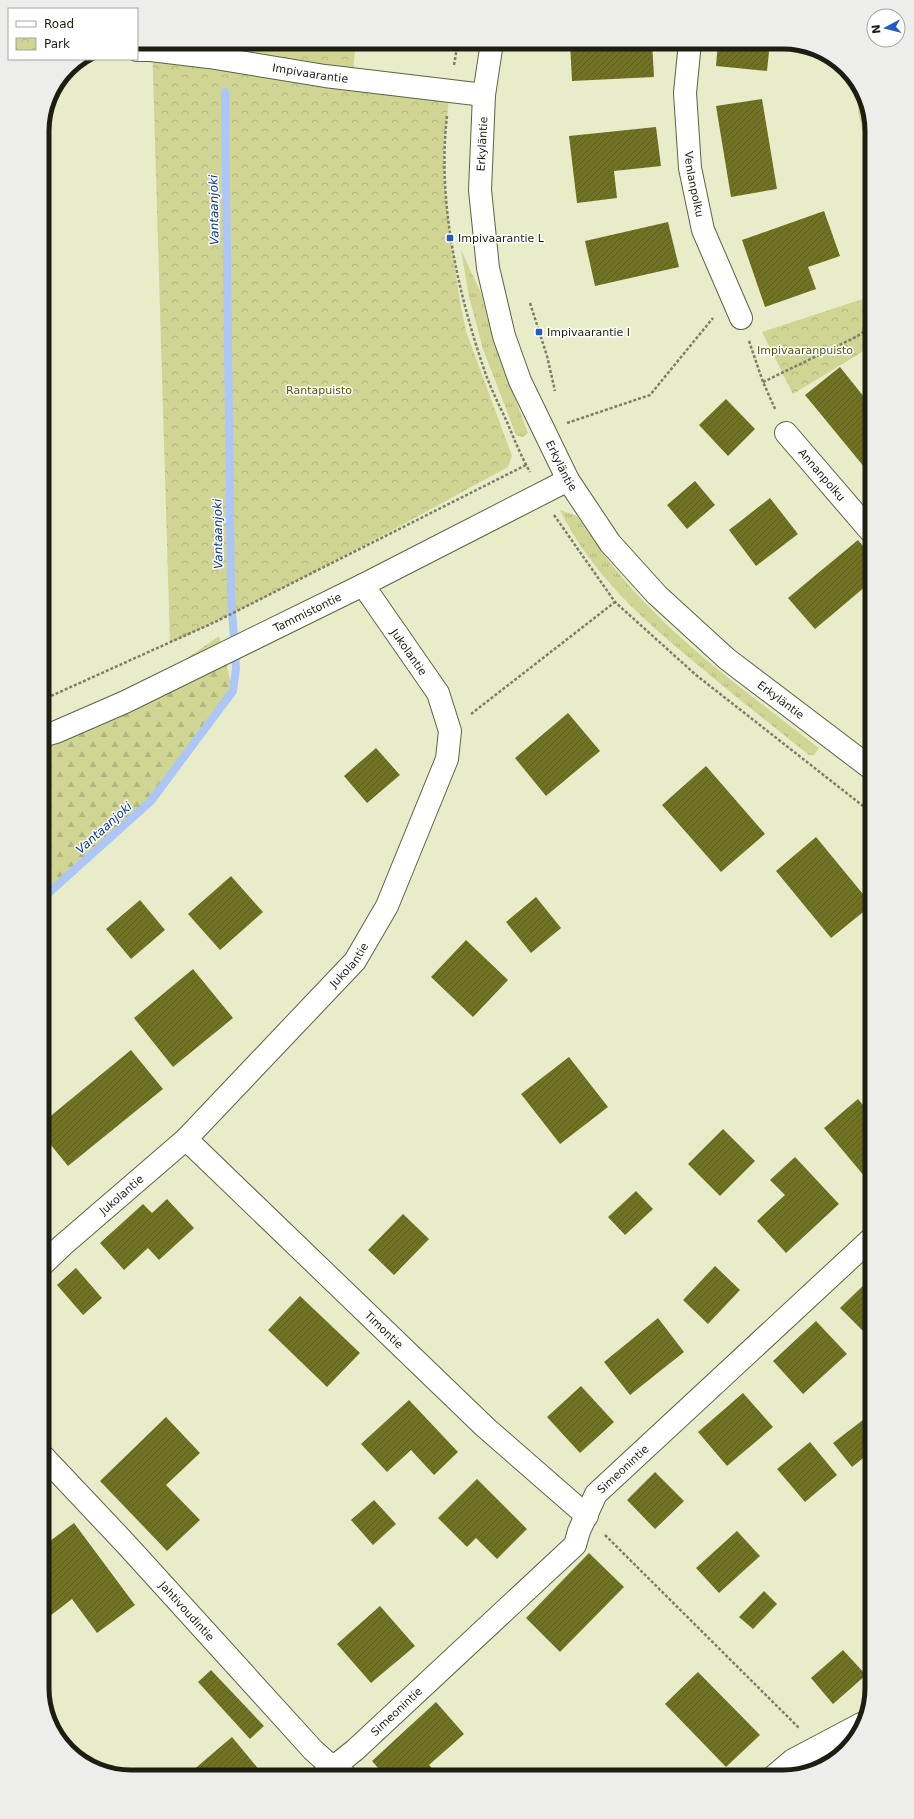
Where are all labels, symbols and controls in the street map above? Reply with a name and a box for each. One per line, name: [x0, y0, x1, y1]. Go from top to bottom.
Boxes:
legend: [8, 8, 138, 60]
north arrow: [866, 8, 906, 48]
text: Road: [44, 17, 74, 31]
text: N: [870, 24, 884, 35]
text: Park: [44, 37, 70, 51]
street label: Impivaarantie: [271, 61, 349, 86]
street label: Erkyläntie: [475, 116, 490, 172]
street label: Venlanpolku: [682, 151, 706, 218]
water label: Vantaanjoki: [206, 174, 222, 245]
place label: Impivaarantie L: [458, 232, 545, 245]
marker: Impivaarantie L: [445, 233, 455, 243]
place label: Impivaarantie I: [547, 326, 630, 339]
marker: Impivaarantie I: [534, 327, 544, 337]
park label: Impivaaranpuisto: [757, 344, 853, 357]
park label: Rantapuisto: [286, 384, 352, 397]
street label: Erkyläntie: [543, 439, 580, 494]
street label: Annanpolku: [795, 446, 848, 504]
water label: Vantaanjoki: [210, 498, 226, 569]
street label: Tammistontie: [271, 591, 344, 635]
street label: Jukolantie: [387, 626, 429, 678]
street label: Erkyläntie: [755, 678, 807, 722]
water label: Vantaanjoki: [73, 799, 135, 857]
street label: Jukolantie: [327, 940, 371, 991]
street label: Jukolantie: [96, 1172, 146, 1218]
street label: Timontie: [361, 1308, 406, 1352]
street label: Simeonintie: [595, 1442, 652, 1497]
street label: Jahtivoudintie: [156, 1578, 217, 1644]
street label: Simeonintie: [368, 1685, 425, 1739]

